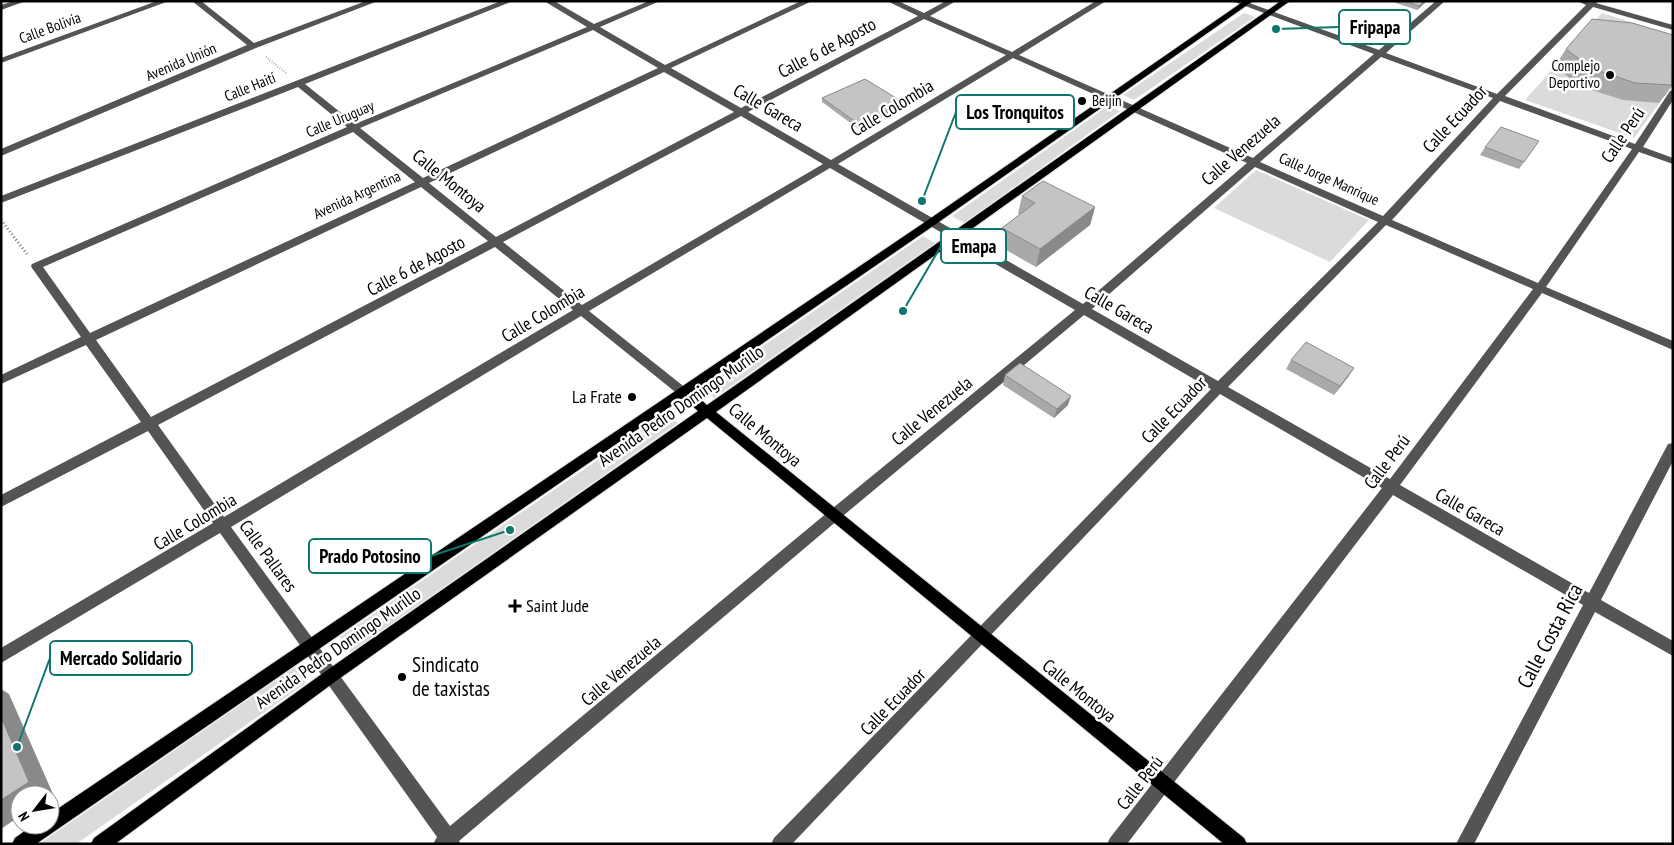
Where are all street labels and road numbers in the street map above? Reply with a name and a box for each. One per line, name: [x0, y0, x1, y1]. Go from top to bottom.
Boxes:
street label: Calle Bolivia: [16, 8, 83, 47]
street label: Calle 6 de Agosto: [774, 12, 880, 83]
street label: Avenida Unión: [143, 38, 219, 85]
street label: Calle Haití: [221, 67, 279, 105]
street label: Calle Colombia: [846, 74, 938, 141]
street label: Calle Gareca: [729, 78, 807, 137]
street label: Calle Ecuador: [1417, 80, 1492, 157]
street label: Calle Uruguay: [303, 96, 377, 141]
street label: Calle Perú: [1596, 102, 1650, 167]
street label: Calle Venezuela: [1196, 109, 1285, 190]
street label: Calle Montoya: [408, 144, 491, 217]
street label: Calle Jorge Manrique: [1276, 148, 1382, 209]
street label: Avenida Argentina: [310, 166, 403, 223]
street label: Calle 6 de Agosto: [363, 230, 469, 301]
street label: Calle Colombia: [497, 280, 589, 347]
street label: Calle Gareca: [1080, 280, 1158, 339]
street label: Avenida Pedro Domingo Murillo: [594, 340, 768, 471]
street label: Calle Venezuela: [887, 371, 977, 450]
street label: Calle Ecuador: [1136, 371, 1211, 448]
street label: Calle Montoya: [724, 397, 807, 472]
street label: Calle Perú: [1359, 430, 1415, 494]
street label: Calle Gareca: [1431, 482, 1509, 541]
street label: Calle Colombia: [149, 488, 241, 555]
street label: Calle Pallares: [234, 515, 302, 596]
street label: Calle Costa Rica: [1511, 579, 1588, 693]
street label: Avenida Pedro Domingo Murillo: [251, 582, 425, 713]
street label: Calle Venezuela: [576, 630, 665, 711]
street label: Calle Montoya: [1038, 654, 1121, 727]
street label: Calle Ecuador: [855, 663, 930, 740]
street label: Calle Perú: [1111, 751, 1168, 814]

